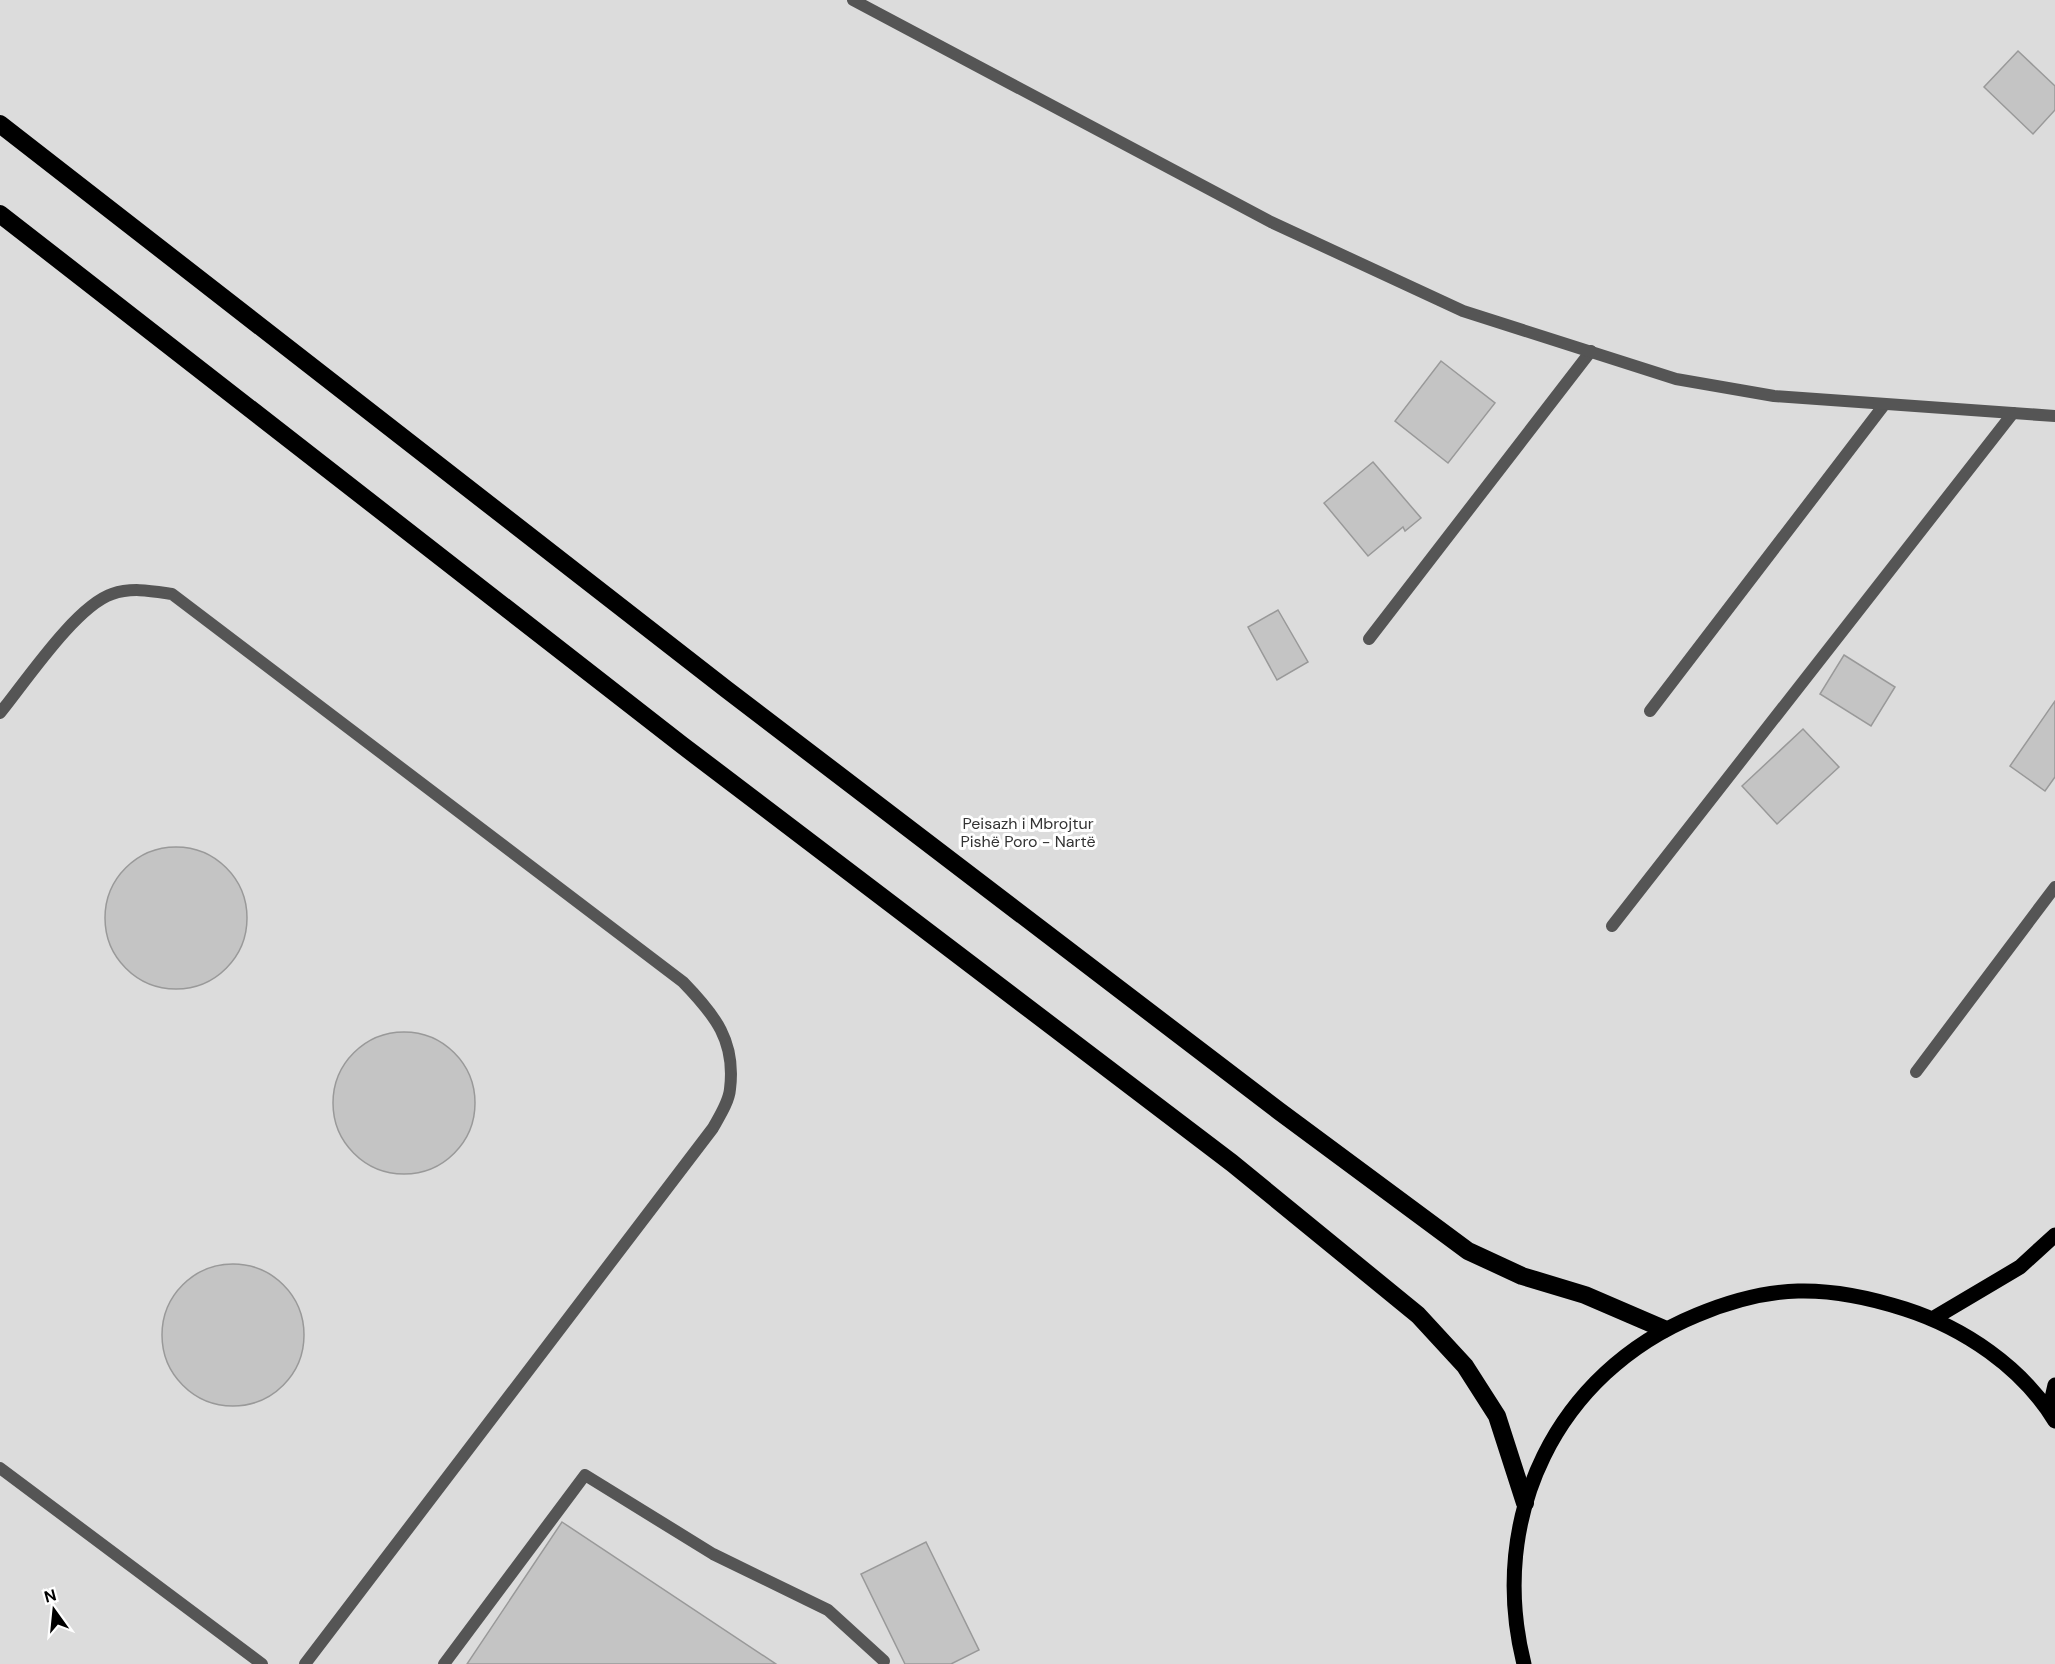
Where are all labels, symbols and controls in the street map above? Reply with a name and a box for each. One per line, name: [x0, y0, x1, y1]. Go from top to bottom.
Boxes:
park label: Peisazh i Mbrojtur Pishë Poro - Nartë: [960, 813, 1096, 852]
north arrow: [24, 1580, 84, 1640]
text: N: [42, 1584, 59, 1608]

